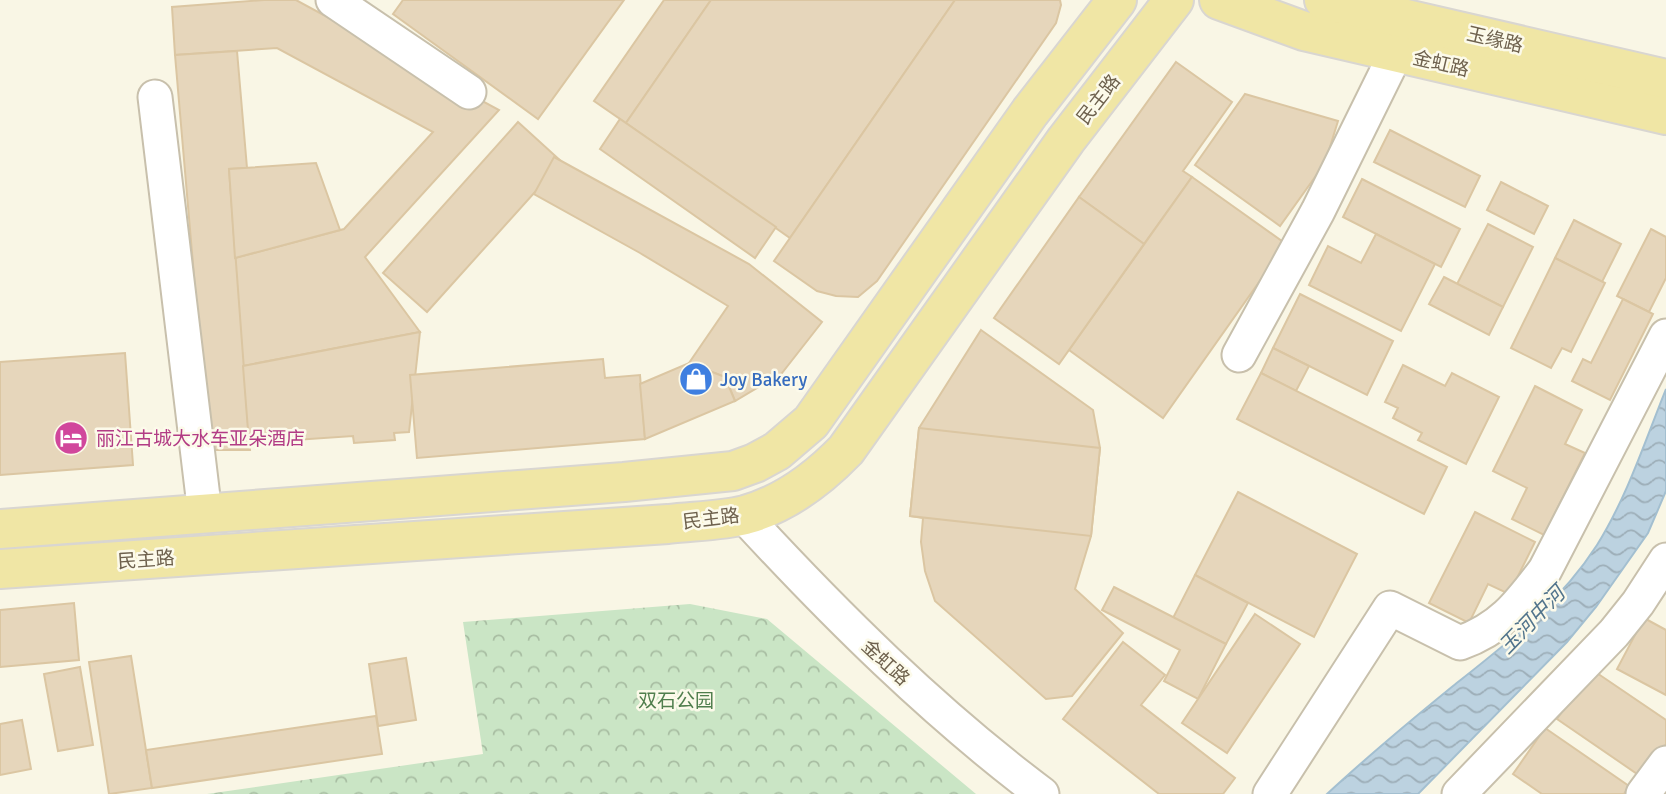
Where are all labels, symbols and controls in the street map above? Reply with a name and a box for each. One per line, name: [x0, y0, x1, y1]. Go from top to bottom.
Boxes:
street label: 玉缘路: [1464, 22, 1525, 58]
street label: 金虹路: [1410, 46, 1471, 82]
street label: 民主路: [1072, 70, 1126, 129]
shop icon: Joy Bakery: [677, 360, 715, 398]
place label: Joy Bakery: [720, 368, 807, 392]
hotel icon: 丽江古城大水车亚朵酒店: [52, 419, 90, 457]
place label: 丽江古城大水车亚朵酒店: [96, 427, 305, 451]
street label: 民主路: [681, 504, 741, 534]
street label: 民主路: [117, 546, 175, 574]
water label: 玉河中河: [1493, 578, 1573, 659]
street label: 金虹路: [856, 635, 914, 691]
park label: 双石公园: [638, 689, 714, 713]

